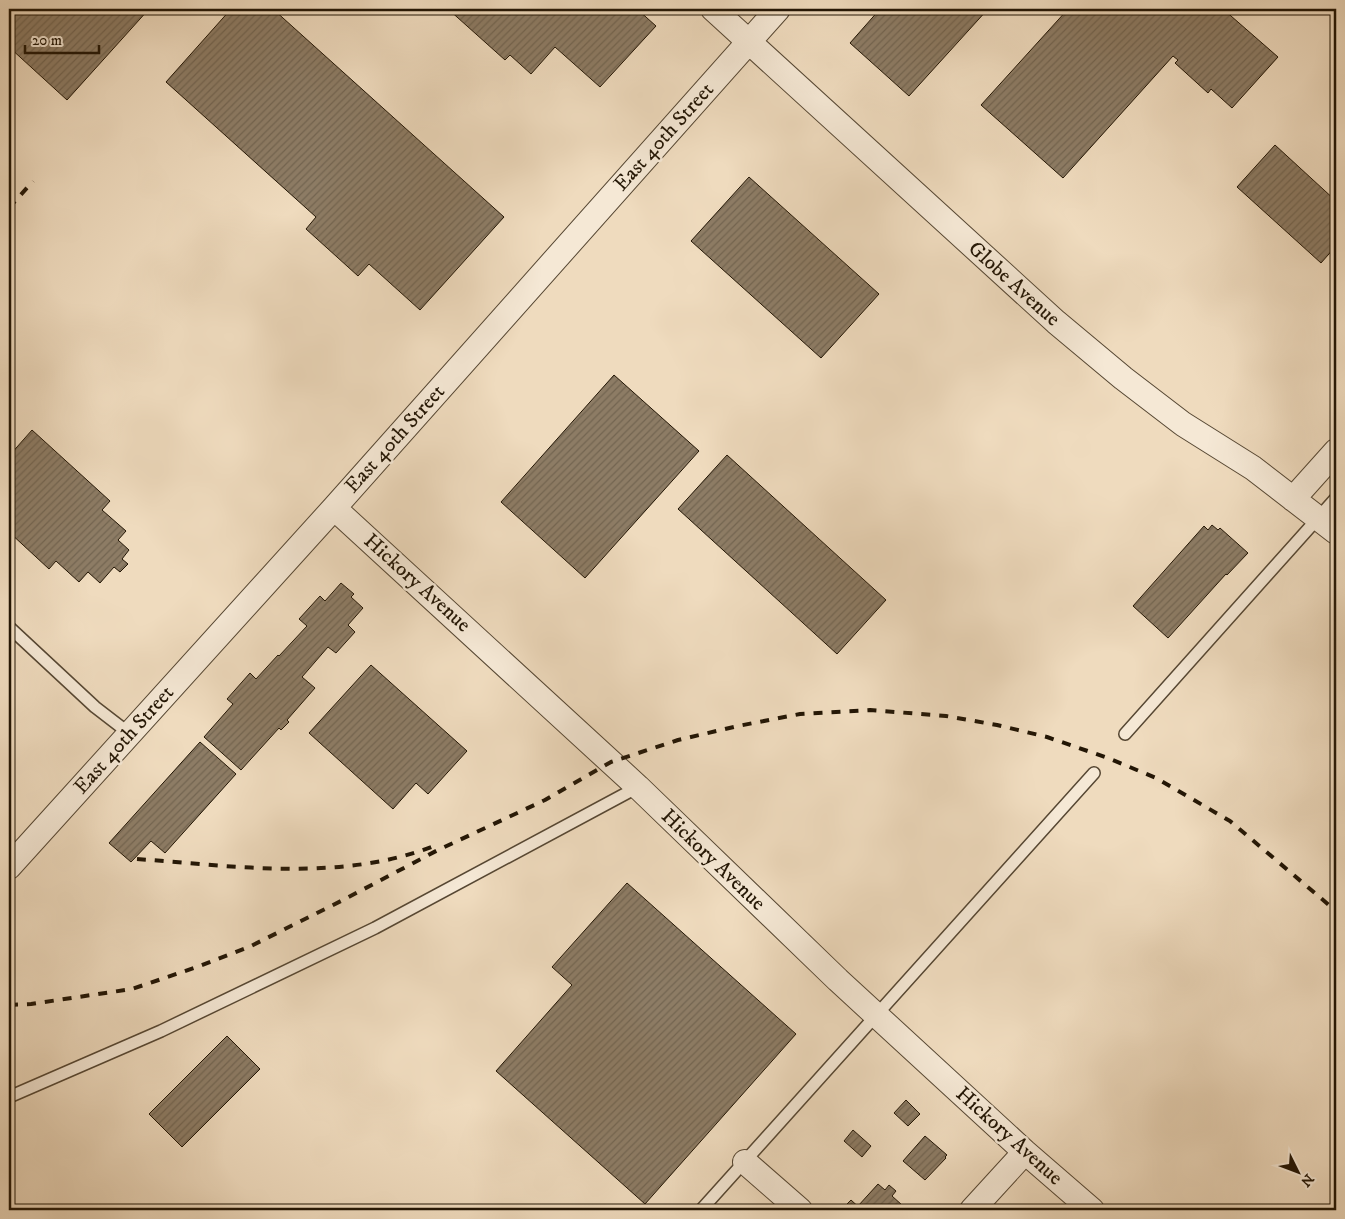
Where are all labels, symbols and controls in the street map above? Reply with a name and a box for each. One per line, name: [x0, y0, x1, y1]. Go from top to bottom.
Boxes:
scale bar: [25, 22, 99, 54]
text: 20 m: [32, 31, 62, 50]
street label: East 40th Street: [608, 77, 720, 197]
street label: Globe Avenue: [963, 236, 1066, 332]
street label: East 40th Street: [339, 379, 451, 499]
street label: Hickory Avenue: [358, 528, 476, 638]
street label: East 40th Street: [68, 680, 180, 800]
street label: Hickory Avenue: [655, 804, 771, 917]
street label: Hickory Avenue: [950, 1081, 1068, 1191]
north arrow: [1272, 1146, 1322, 1196]
text: N: [1296, 1170, 1317, 1191]

